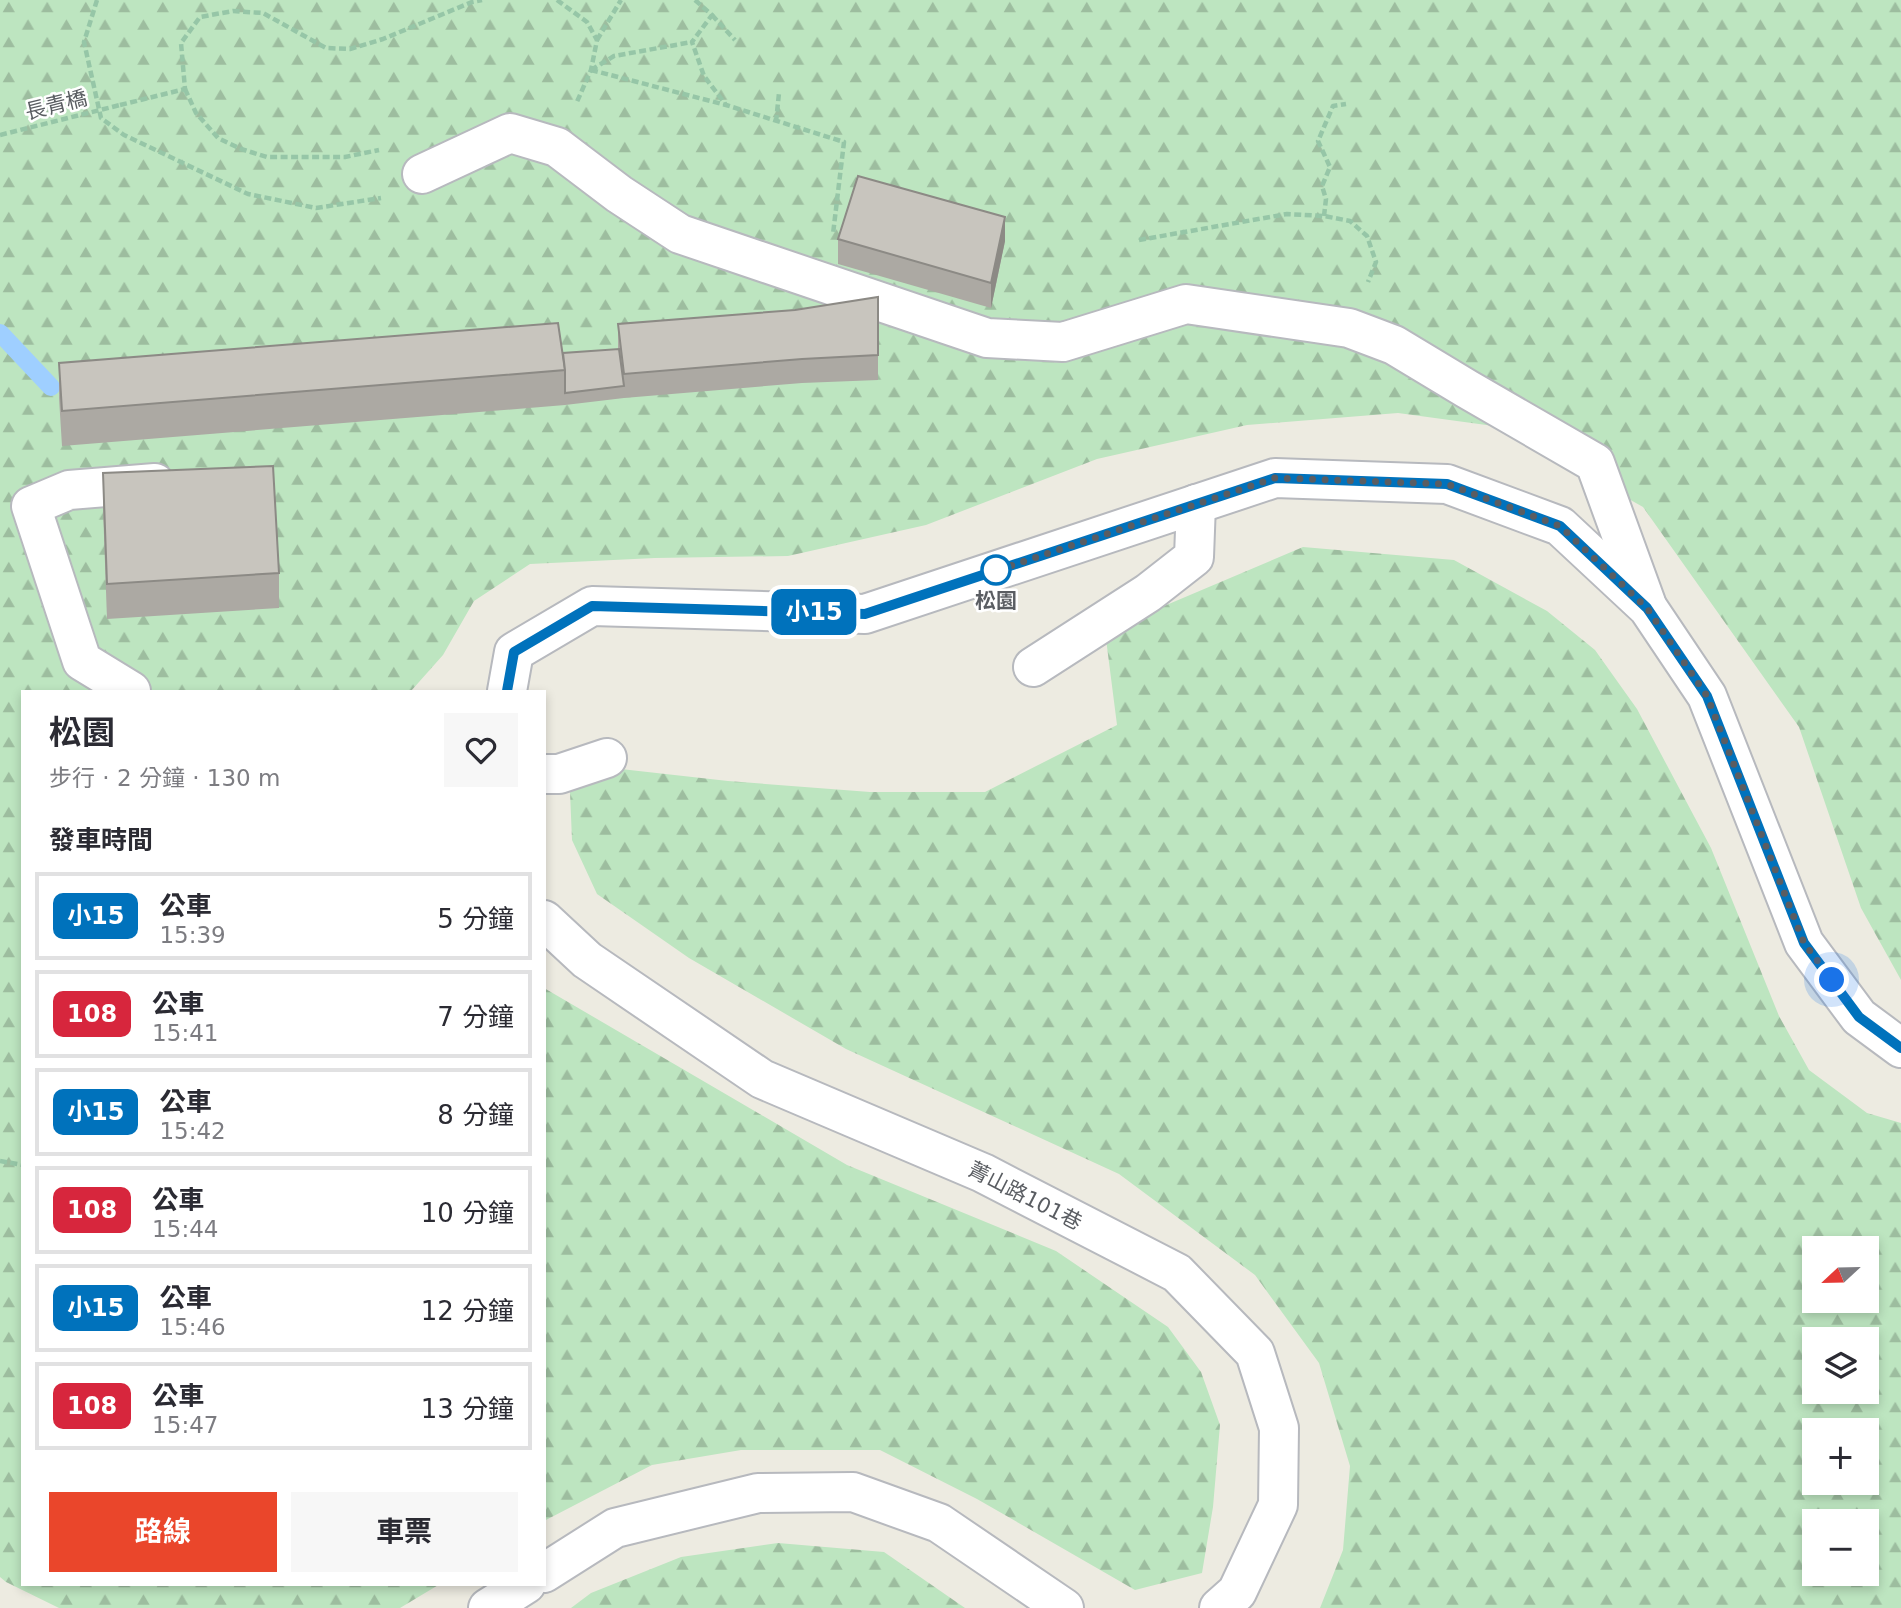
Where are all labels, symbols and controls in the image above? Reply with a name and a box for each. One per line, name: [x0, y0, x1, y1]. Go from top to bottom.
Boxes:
street label: 長青橋: [23, 86, 89, 124]
marker: 松園: [981, 555, 1011, 585]
line badge: 小15: [774, 589, 854, 635]
place label: 松園: [975, 589, 1017, 613]
text: 小15: [785, 598, 843, 626]
text: 松園: [49, 713, 115, 752]
button: heart: [444, 713, 518, 787]
text: 步行 · 2 分鐘 · 130 m: [49, 765, 280, 791]
text: 發車時間: [49, 825, 153, 855]
text: 公車: [159, 891, 211, 921]
text: 小15: [67, 902, 124, 930]
text: 5 分鐘: [437, 904, 514, 934]
text: 15:39: [159, 922, 226, 948]
your location: [1814, 962, 1849, 997]
text: 公車: [152, 989, 204, 1019]
text: 108: [67, 1000, 117, 1028]
text: 7 分鐘: [437, 1002, 514, 1032]
text: 15:41: [152, 1020, 218, 1046]
text: 公車: [159, 1087, 211, 1117]
text: 小15: [67, 1098, 124, 1126]
text: 8 分鐘: [437, 1100, 514, 1130]
text: 15:42: [159, 1118, 226, 1144]
street label: 菁山路101巷: [964, 1157, 1086, 1235]
text: 公車: [152, 1185, 204, 1215]
text: 108: [67, 1196, 117, 1224]
text: 10 分鐘: [421, 1198, 514, 1228]
text: 15:44: [152, 1216, 218, 1242]
north arrow: [1802, 1236, 1880, 1312]
map controls: [1802, 1236, 1879, 1586]
text: 公車: [159, 1283, 211, 1313]
text: 小15: [67, 1294, 124, 1322]
text: 12 分鐘: [421, 1296, 514, 1326]
text: 15:46: [159, 1314, 226, 1340]
button: layers: [1802, 1327, 1879, 1404]
text: 公車: [152, 1381, 204, 1411]
text: 108: [67, 1392, 117, 1420]
text: 13 分鐘: [421, 1394, 514, 1424]
text: 15:47: [152, 1412, 218, 1438]
button: +: [1802, 1418, 1879, 1495]
button: 路線: [49, 1492, 277, 1572]
button: 車票: [291, 1492, 518, 1572]
button: −: [1802, 1509, 1879, 1586]

